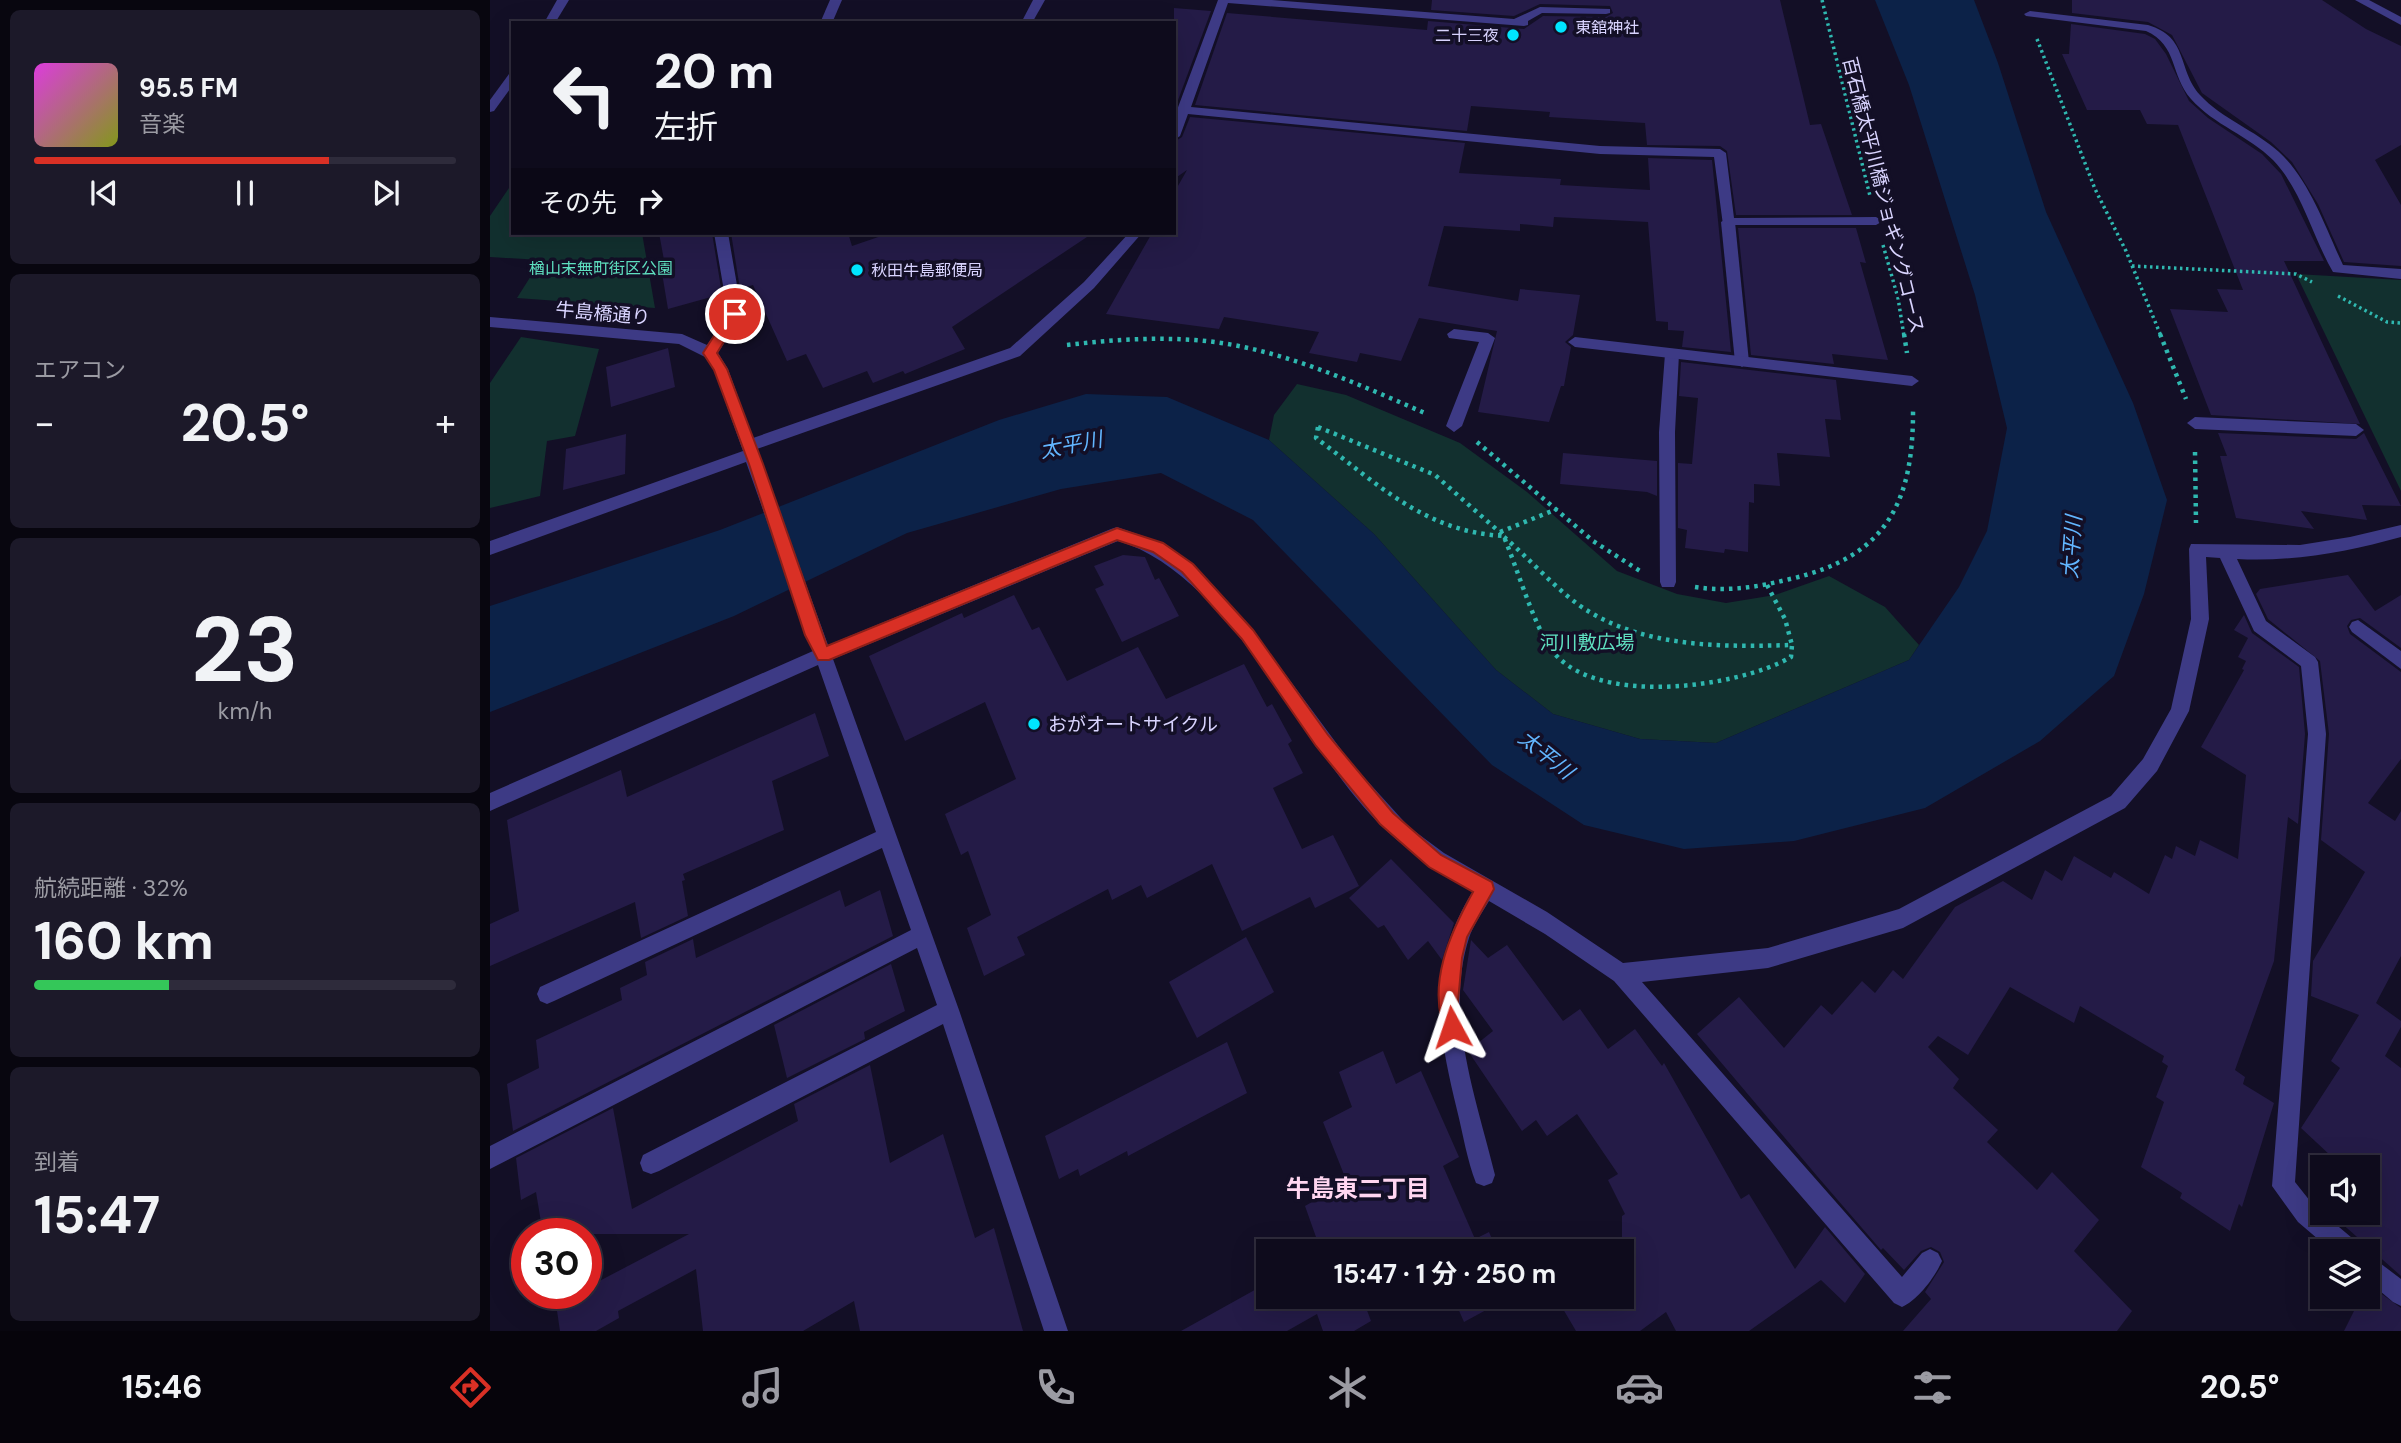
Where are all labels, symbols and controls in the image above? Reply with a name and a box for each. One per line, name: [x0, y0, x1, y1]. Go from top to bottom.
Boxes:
place label: 東舘神社: [1575, 17, 1639, 38]
marker: 東舘神社: [1553, 19, 1569, 35]
place label: 二十三夜: [1435, 25, 1499, 46]
marker: 二十三夜: [1505, 27, 1521, 43]
text: 20 m: [654, 39, 774, 103]
icon: left: [539, 49, 630, 140]
street label: 百石橋太平川橋ジョギングコース: [1837, 54, 1930, 336]
text: 95.5 FM: [139, 71, 238, 105]
text: 左折: [654, 106, 718, 148]
text: 音楽: [139, 109, 185, 139]
icon: previous: [85, 174, 123, 212]
icon: pause: [226, 174, 264, 212]
icon: next: [367, 174, 405, 212]
icon: right: [631, 182, 669, 220]
text: その先: [539, 186, 617, 220]
park label: 楢山末無町街区公園: [529, 258, 673, 279]
place label: 秋田牛島郵便局: [871, 260, 983, 281]
marker: 秋田牛島郵便局: [849, 262, 865, 278]
pin: [705, 284, 765, 344]
icon: arrive: [716, 295, 754, 333]
street label: 牛島橋通り: [555, 297, 651, 330]
text: エアコン: [34, 355, 126, 385]
text: 20.5°: [181, 389, 309, 457]
text: −: [34, 398, 55, 448]
text: +: [435, 398, 456, 448]
water label: 太平川: [1037, 425, 1107, 465]
water label: 太平川: [2056, 513, 2088, 579]
text: 23: [191, 591, 299, 709]
park label: 河川敷広場: [1539, 630, 1635, 655]
text: km/h: [218, 696, 272, 726]
place label: おがオートサイクル: [1048, 712, 1218, 737]
marker: おがオートサイクル: [1026, 716, 1042, 732]
water label: 太平川: [1513, 724, 1581, 787]
text: 航続距離 · 32%: [34, 873, 188, 903]
text: 160 km: [34, 907, 214, 975]
position arrow: [1415, 990, 1489, 1064]
text: 到着: [34, 1147, 80, 1177]
map controls: [2310, 1155, 2380, 1309]
button: sound: [2310, 1155, 2380, 1225]
district label: 牛島東二丁目: [1286, 1173, 1430, 1204]
text: 15:47: [34, 1181, 160, 1249]
speed limit sign: 30: [511, 1218, 602, 1309]
button: layers: [2310, 1239, 2380, 1309]
text: 15:47 · 1 分 · 250 m: [1334, 1257, 1556, 1291]
icon: directions: [446, 1363, 495, 1412]
icon: music: [738, 1363, 787, 1412]
icon: phone: [1031, 1363, 1080, 1412]
icon: climate: [1323, 1363, 1372, 1412]
icon: car: [1615, 1363, 1664, 1412]
icon: filters: [1908, 1363, 1957, 1412]
text: 15:46: [122, 1366, 202, 1408]
text: 20.5°: [2200, 1366, 2279, 1408]

